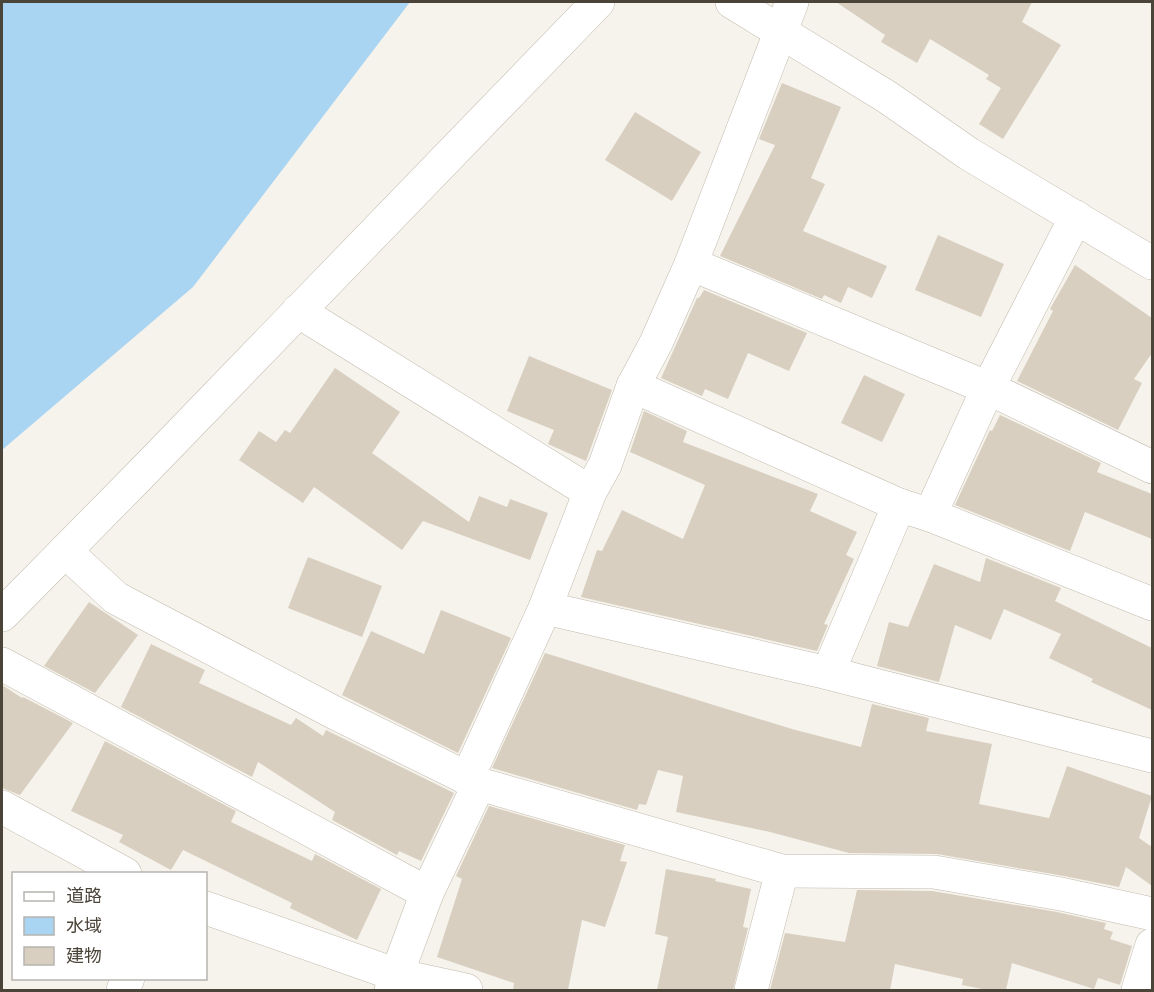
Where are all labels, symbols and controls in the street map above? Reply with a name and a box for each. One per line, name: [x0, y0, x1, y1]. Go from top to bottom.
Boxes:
legend: [12, 872, 207, 980]
text: 道路: [66, 885, 102, 906]
text: 水域: [66, 915, 102, 936]
text: 建物: [66, 945, 102, 966]

